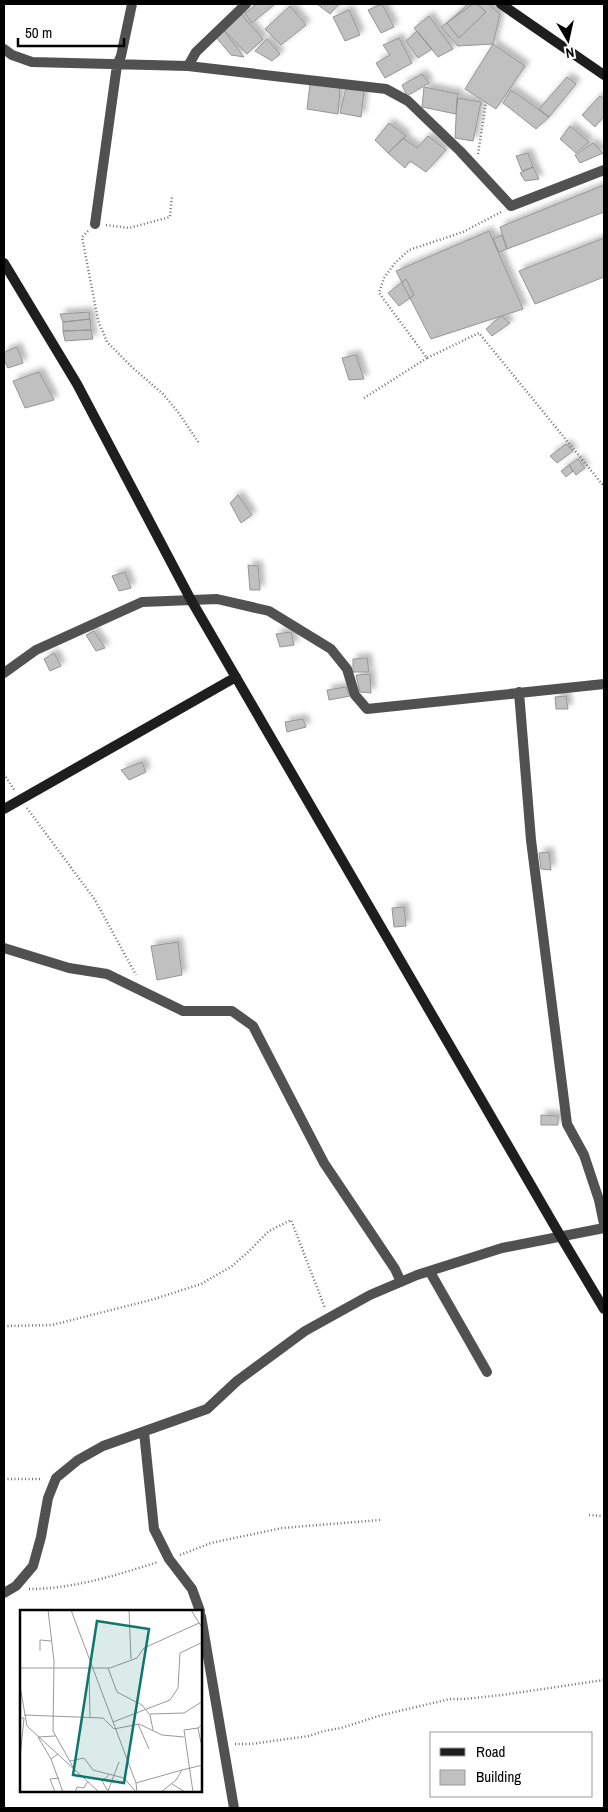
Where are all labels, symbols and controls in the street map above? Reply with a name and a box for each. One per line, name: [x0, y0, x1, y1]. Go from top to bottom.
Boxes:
scale bar: [18, 15, 124, 47]
north arrow: [543, 15, 593, 65]
text: 50 m: [25, 22, 52, 43]
text: N: [565, 43, 576, 62]
inset map: [20, 1610, 202, 1792]
legend: [430, 1732, 593, 1797]
text: Road: [476, 1741, 505, 1762]
text: Building: [476, 1766, 521, 1787]

